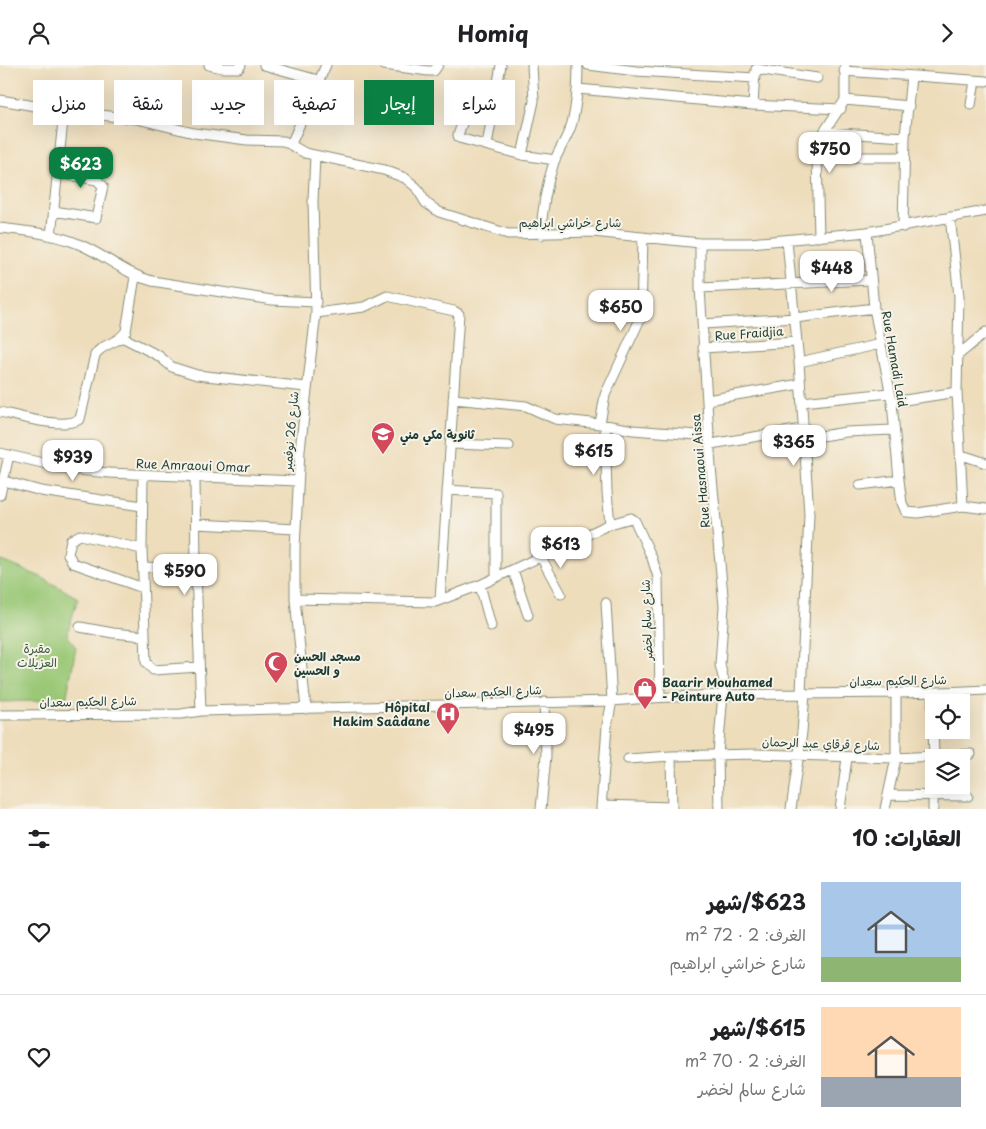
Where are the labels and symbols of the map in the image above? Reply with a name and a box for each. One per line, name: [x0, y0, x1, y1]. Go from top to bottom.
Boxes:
pin: $750: [800, 131, 860, 174]
pin: $623: [51, 147, 111, 189]
street label: شارع خراشي ابراهيم: [519, 213, 621, 234]
pin: $448: [802, 251, 862, 293]
pin: $650: [591, 289, 651, 332]
street label: Rue Hamadi Laid: [878, 309, 912, 409]
street label: Rue Fraidjia: [714, 322, 785, 344]
street label: شارع 26 نوفمبر: [277, 391, 303, 473]
street label: Rue Hasnaoui Aissa: [686, 413, 714, 529]
school or university icon: ثانوية مكي مني: [370, 421, 396, 455]
place label: ثانوية مكي مني: [400, 425, 476, 446]
pin: $365: [764, 425, 824, 467]
pin: $615: [564, 433, 624, 476]
pin: $939: [43, 439, 103, 482]
street label: Rue Amraoui Omar: [136, 454, 250, 476]
pin: $613: [531, 527, 591, 569]
pin: $590: [155, 553, 215, 596]
street label: شارع سالم لخضر: [636, 579, 658, 662]
park label: مقبرة العزيلات: [17, 639, 57, 671]
place label: مسجد الحسن و الحسين: [294, 647, 361, 679]
mosque icon: مسجد الحسن و الحسين: [263, 650, 289, 684]
street label: شارع الحكيم سعدان: [849, 670, 947, 691]
place label: Baarir Mouhamed - Peinture Auto: [662, 673, 773, 705]
shop icon: Baarir Mouhamed - Peinture Auto: [632, 676, 658, 710]
street label: شارع الحكيم سعدان: [444, 680, 542, 703]
street label: شارع الحكيم سعدان: [39, 691, 137, 712]
place label: Hôpital Hakim Saâdane: [333, 698, 430, 730]
hospital icon: Hôpital Hakim Saâdane: [435, 701, 461, 735]
pin: $495: [504, 713, 564, 755]
street label: شارع قرقاي عبد الرحمان: [762, 732, 880, 755]

